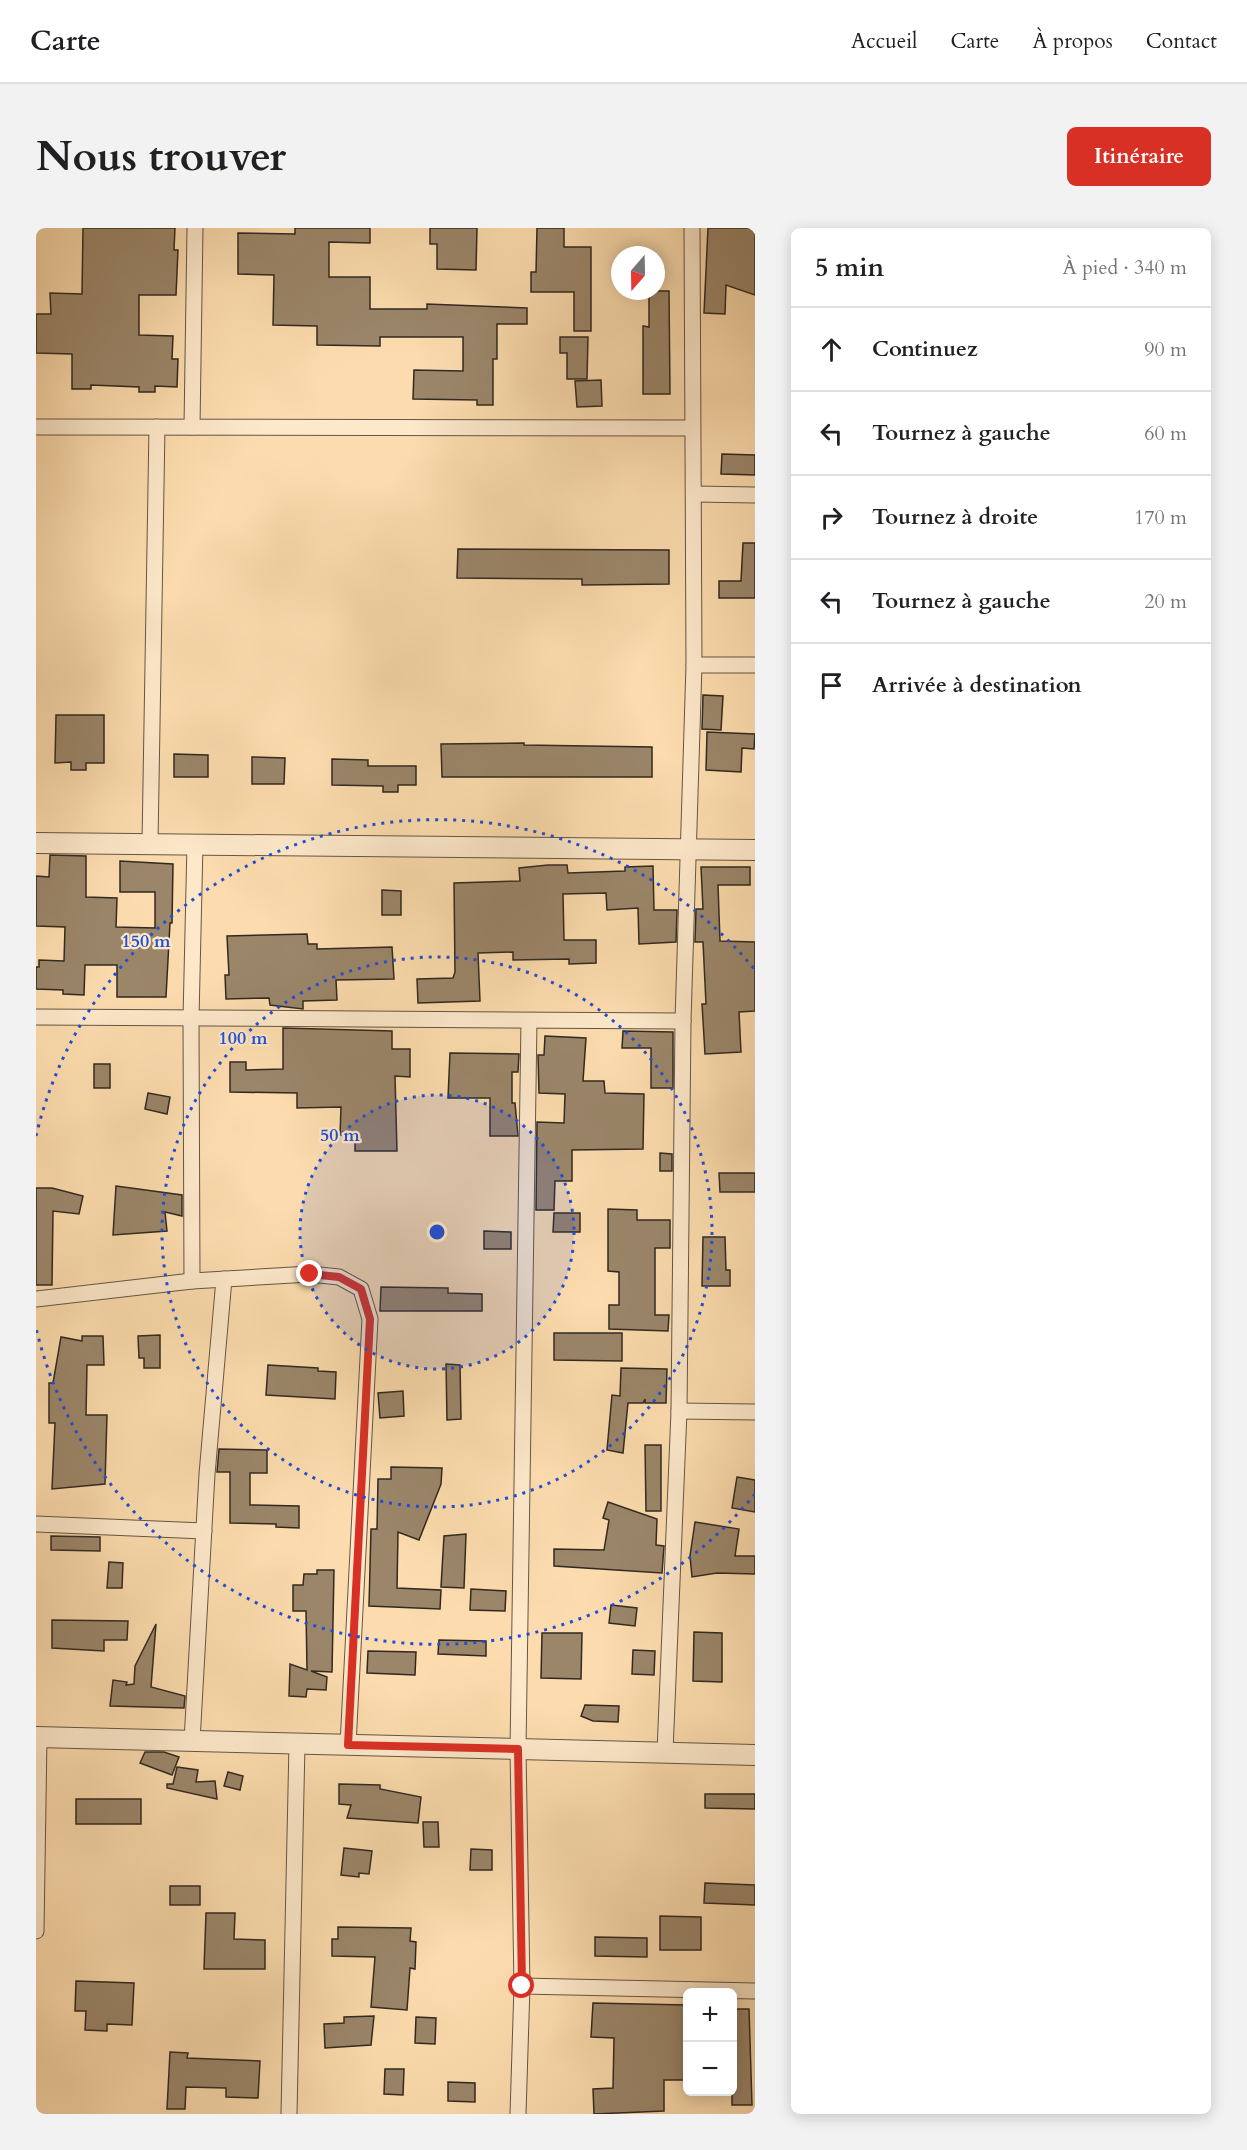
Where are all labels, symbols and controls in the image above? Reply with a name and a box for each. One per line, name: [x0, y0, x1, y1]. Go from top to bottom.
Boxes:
text: Carte: [30, 22, 101, 60]
text: Accueil: [851, 27, 917, 56]
text: Carte: [950, 27, 999, 56]
text: À propos: [1032, 27, 1113, 56]
text: Contact: [1146, 27, 1217, 56]
button: Itinéraire: [1067, 127, 1211, 186]
text: Nous trouver: [36, 128, 286, 185]
north arrow: [611, 246, 665, 300]
text: 5 min: [815, 250, 884, 285]
text: À pied · 340 m: [1063, 254, 1187, 281]
icon: ahead: [815, 333, 848, 366]
text: Continuez: [872, 334, 978, 364]
text: 90 m: [1144, 336, 1187, 363]
icon: left: [815, 417, 848, 450]
text: Tournez à gauche: [872, 418, 1051, 448]
text: 60 m: [1144, 420, 1187, 447]
icon: right: [815, 501, 848, 534]
text: Tournez à droite: [872, 502, 1038, 532]
text: 170 m: [1134, 504, 1187, 531]
icon: left: [815, 585, 848, 618]
text: Tournez à gauche: [872, 586, 1051, 616]
text: 20 m: [1144, 588, 1187, 615]
icon: arrive: [815, 669, 848, 702]
text: Arrivée à destination: [872, 670, 1082, 700]
text: 150 m: [121, 929, 171, 954]
text: 100 m: [218, 1026, 268, 1051]
text: 50 m: [320, 1123, 360, 1148]
centre of rings: [427, 1222, 447, 1242]
route end: [296, 1260, 322, 1286]
route start: [508, 1972, 534, 1998]
map controls: [683, 1988, 737, 2096]
button: +: [683, 1988, 737, 2042]
button: −: [683, 2042, 737, 2096]

